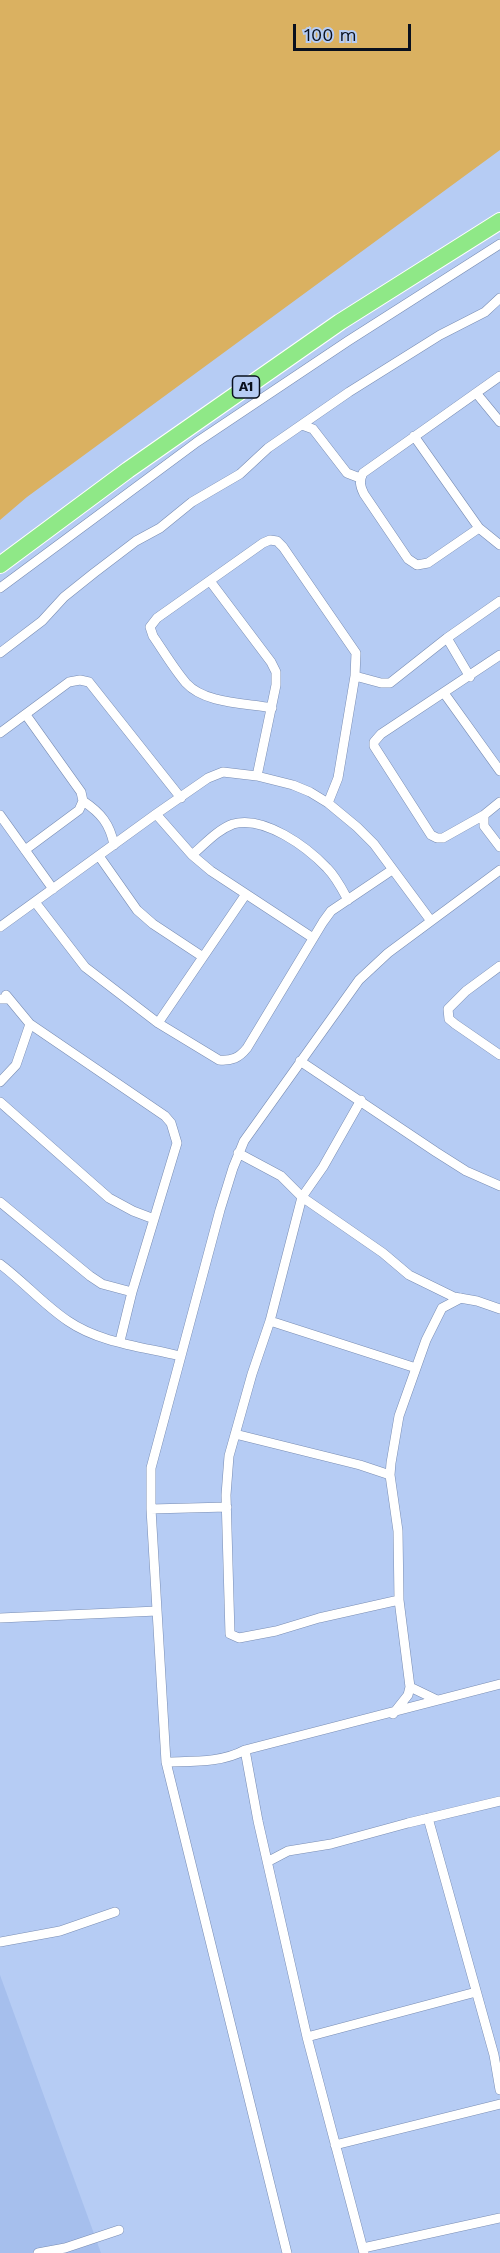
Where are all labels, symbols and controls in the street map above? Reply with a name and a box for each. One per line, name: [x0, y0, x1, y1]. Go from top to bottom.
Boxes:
scale bar: [296, 12, 414, 50]
text: 100 m: [304, 24, 357, 45]
road number: A1: [232, 376, 260, 398]

